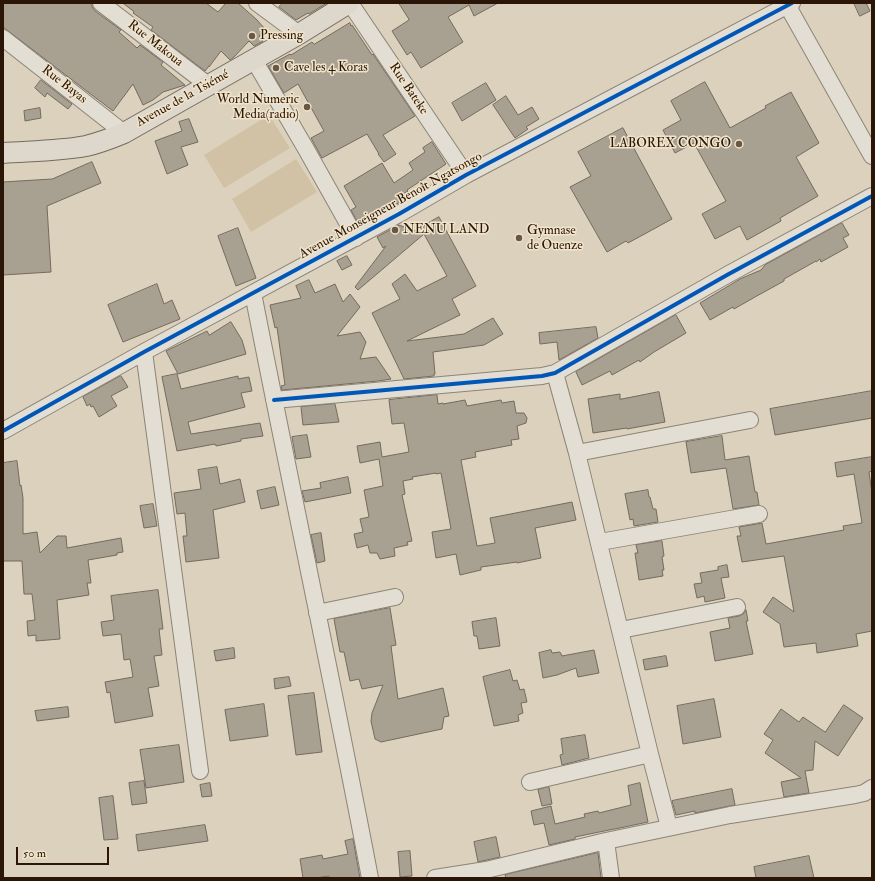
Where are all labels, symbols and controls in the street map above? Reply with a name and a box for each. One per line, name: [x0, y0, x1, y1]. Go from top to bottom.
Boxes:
street label: Rue Makoua: [124, 17, 186, 71]
place label: Pressing: [260, 28, 303, 44]
marker: Pressing: [247, 31, 257, 41]
place label: Cave les 4 Koras: [284, 60, 368, 76]
street label: Rue Bateke: [385, 60, 431, 118]
street label: Rue Bayas: [38, 62, 90, 108]
marker: Cave les 4 Koras: [271, 63, 281, 73]
street label: Avenue de la Tsiémé: [134, 67, 232, 131]
place label: World Numeric Media(radio): [216, 92, 299, 123]
marker: World Numeric Media(radio): [302, 102, 312, 112]
place label: LABOREX CONGO: [610, 136, 731, 152]
marker: LABOREX CONGO: [734, 139, 744, 149]
street label: Avenue Monseigneur Benoît Ngatsongo: [297, 149, 485, 263]
place label: NENU LAND: [403, 222, 489, 238]
place label: Gymnase de Ouenze: [527, 223, 583, 254]
marker: NENU LAND: [390, 225, 400, 235]
marker: Gymnase de Ouenze: [514, 233, 524, 243]
scale bar: [18, 839, 111, 865]
text: 50 m: [23, 846, 46, 861]

